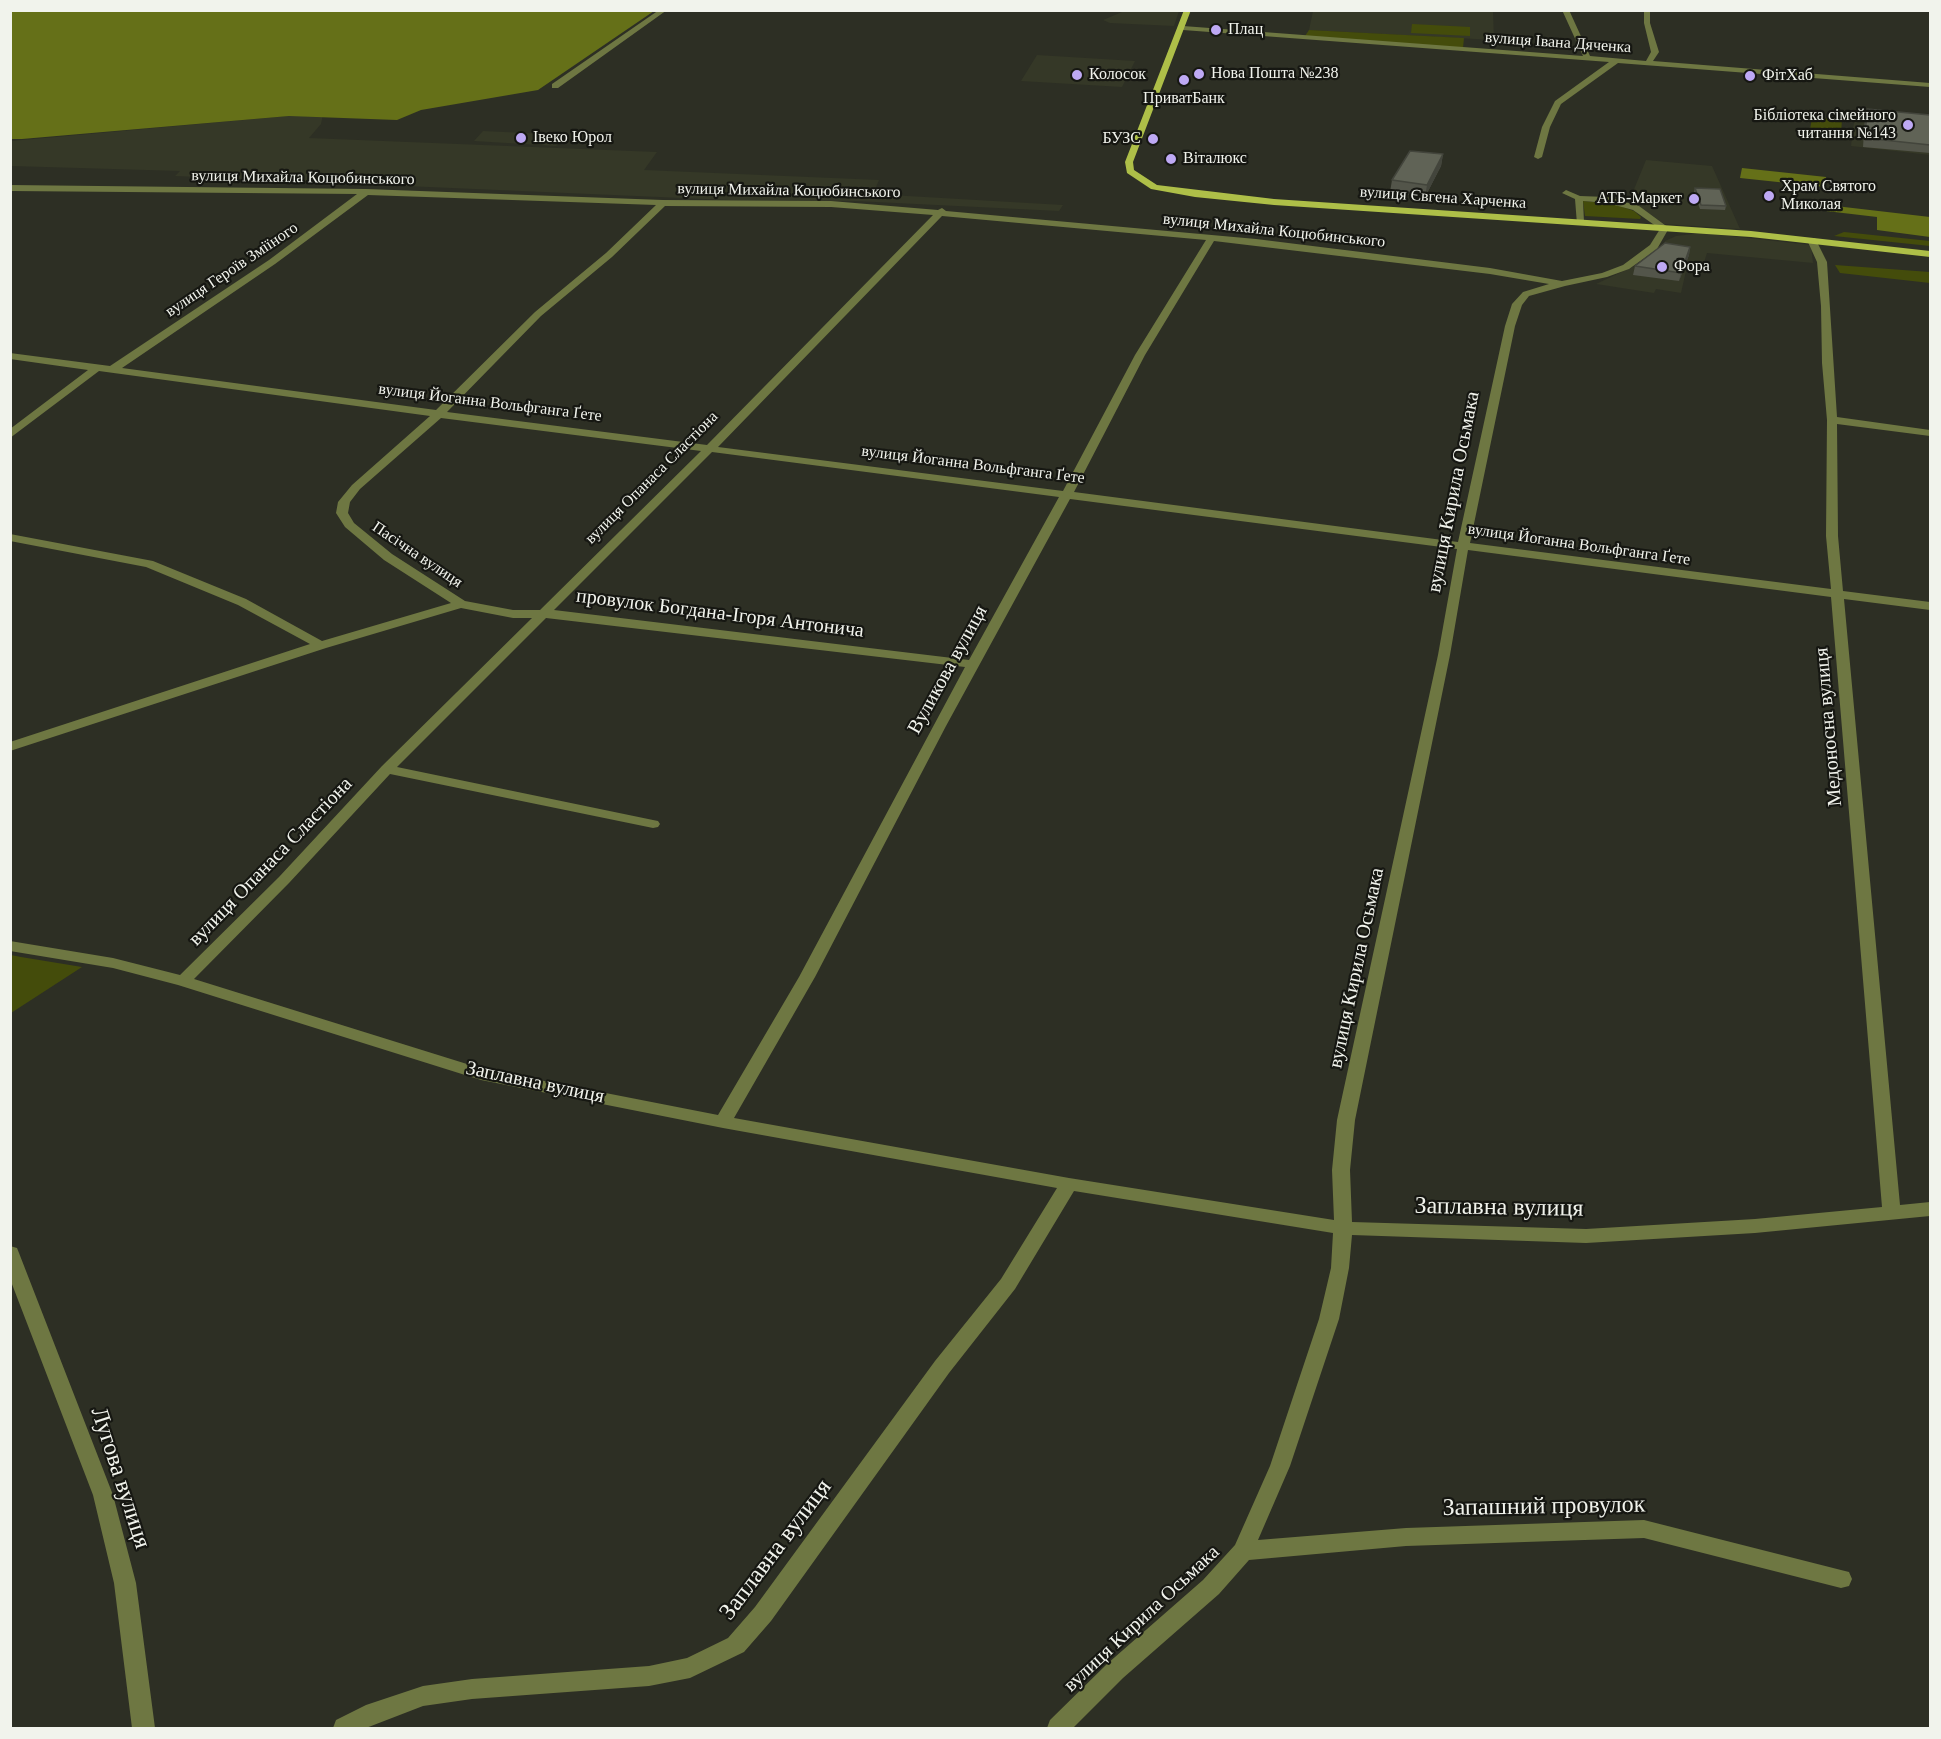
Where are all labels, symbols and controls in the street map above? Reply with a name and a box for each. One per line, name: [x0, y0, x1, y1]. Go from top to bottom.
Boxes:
place label: Плац: [1228, 20, 1263, 40]
marker: Плац: [1209, 23, 1223, 37]
street label: вулиця Івана Дяченка: [1484, 28, 1632, 58]
place label: Нова Пошта №238: [1211, 64, 1338, 84]
place label: Колосок: [1089, 65, 1146, 85]
place label: ФітХаб: [1762, 66, 1813, 86]
marker: Нова Пошта №238: [1192, 67, 1206, 81]
marker: Колосок: [1070, 68, 1084, 82]
marker: ФітХаб: [1743, 69, 1757, 83]
marker: ПриватБанк: [1177, 73, 1191, 87]
place label: ПриватБанк: [1143, 89, 1225, 109]
place label: Бібліотека сімейного читання №143: [1754, 106, 1896, 144]
marker: Бібліотека сімейного читання №143: [1901, 118, 1915, 132]
place label: Івеко Юрол: [533, 128, 612, 148]
place label: БУЗС: [1103, 129, 1141, 149]
marker: Івеко Юрол: [514, 131, 528, 145]
marker: БУЗС: [1146, 132, 1160, 146]
place label: Віталюкс: [1183, 149, 1247, 169]
marker: Віталюкс: [1164, 152, 1178, 166]
street label: вулиця Михайла Коцюбинського: [191, 166, 415, 190]
place label: Храм Святого Миколая: [1781, 177, 1876, 215]
street label: вулиця Михайла Коцюбинського: [677, 179, 901, 203]
street label: вулиця Євгена Харченка: [1359, 183, 1527, 213]
place label: АТБ-Маркет: [1597, 189, 1682, 209]
marker: Храм Святого Миколая: [1762, 189, 1776, 203]
marker: АТБ-Маркет: [1687, 192, 1701, 206]
street label: вулиця Михайла Коцюбинського: [1162, 210, 1386, 252]
street label: вулиця Героїв Зміїного: [162, 219, 302, 321]
place label: Фора: [1674, 257, 1710, 277]
marker: Фора: [1655, 260, 1669, 274]
street label: вулиця Йоганна Вольфганга Ґете: [377, 380, 603, 426]
street label: вулиця Кирила Осьмака: [1423, 389, 1485, 595]
street label: вулиця Опанаса Сластіона: [582, 408, 722, 548]
street label: вулиця Йоганна Вольфганга Ґете: [860, 442, 1086, 488]
street label: Пасічна вулиця: [368, 518, 466, 592]
street label: вулиця Йоганна Вольфганга Ґете: [1466, 520, 1692, 570]
street label: провулок Богдана-Ігоря Антонича: [575, 584, 865, 644]
street label: Вуликова вулиця: [903, 602, 993, 738]
street label: Медоносна вулиця: [1810, 647, 1848, 807]
street label: вулиця Опанаса Сластіона: [184, 773, 358, 951]
street label: вулиця Кирила Осьмака: [1324, 866, 1390, 1070]
street label: Заплавна вулиця: [464, 1057, 606, 1109]
street label: Заплавна вулиця: [1414, 1192, 1584, 1224]
street label: Лугова вулиця: [84, 1404, 156, 1552]
street label: Заплавна вулиця: [714, 1474, 838, 1626]
street label: Запашний провулок: [1442, 1491, 1646, 1523]
street label: вулиця Кирила Осьмака: [1059, 1541, 1225, 1697]

